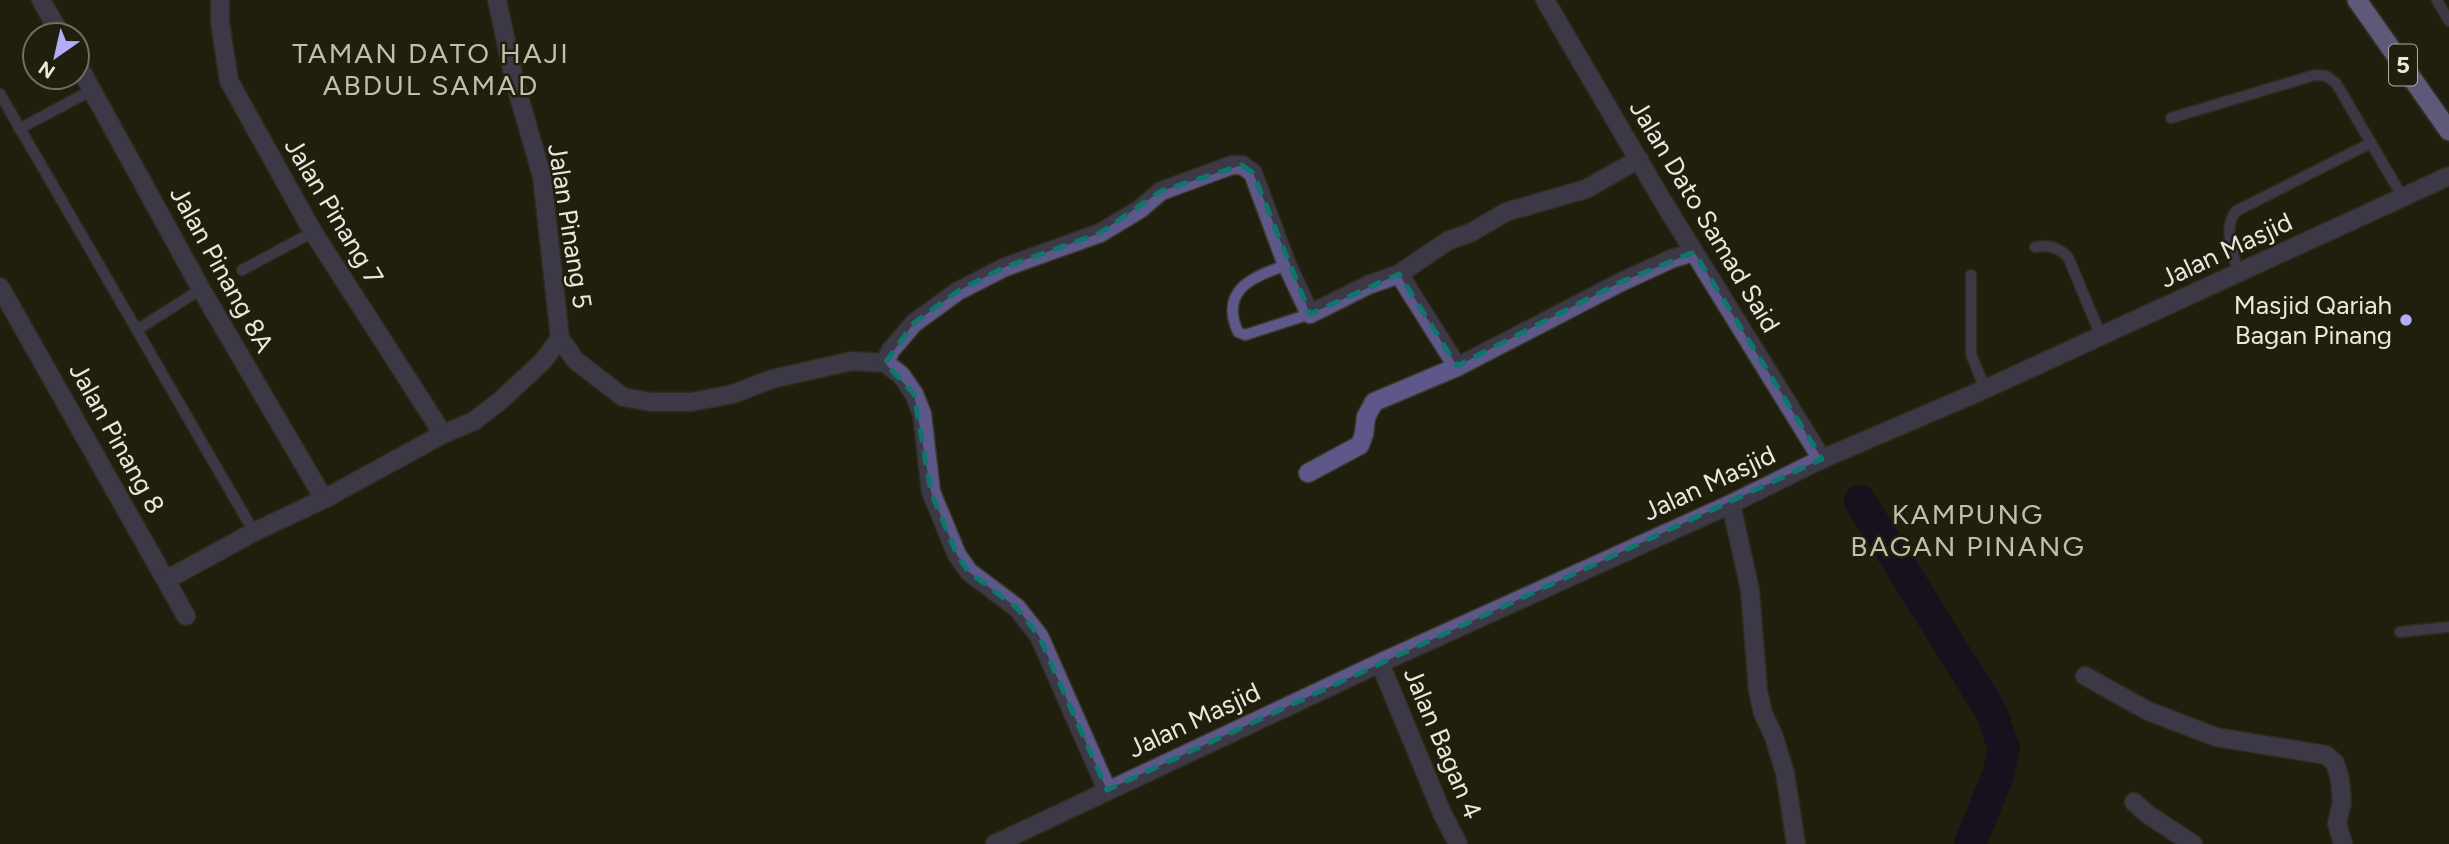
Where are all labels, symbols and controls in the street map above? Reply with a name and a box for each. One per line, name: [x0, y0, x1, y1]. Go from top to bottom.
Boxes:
north arrow: [21, 21, 91, 91]
district label: TAMAN DATO HAJI ABDUL SAMAD: [292, 36, 570, 102]
road number: 5: [2389, 44, 2417, 86]
text: N: [34, 56, 59, 83]
street label: Jalan Dato Samad Said: [1623, 94, 1787, 338]
street label: Jalan Pinang 7: [278, 132, 390, 290]
street label: Jalan Pinang 5: [541, 141, 599, 311]
street label: Jalan Pinang 8A: [163, 180, 281, 358]
street label: Jalan Masjid: [2155, 205, 2297, 295]
place label: Masjid Qariah Bagan Pinang: [2234, 289, 2392, 351]
marker: Masjid Qariah Bagan Pinang: [2398, 312, 2414, 328]
street label: Jalan Pinang 8: [62, 357, 172, 519]
street label: Jalan Masjid: [1638, 438, 1780, 528]
district label: KAMPUNG BAGAN PINANG: [1850, 497, 2086, 563]
street label: Jalan Bagan 4: [1397, 663, 1489, 823]
street label: Jalan Masjid: [1123, 675, 1265, 765]

